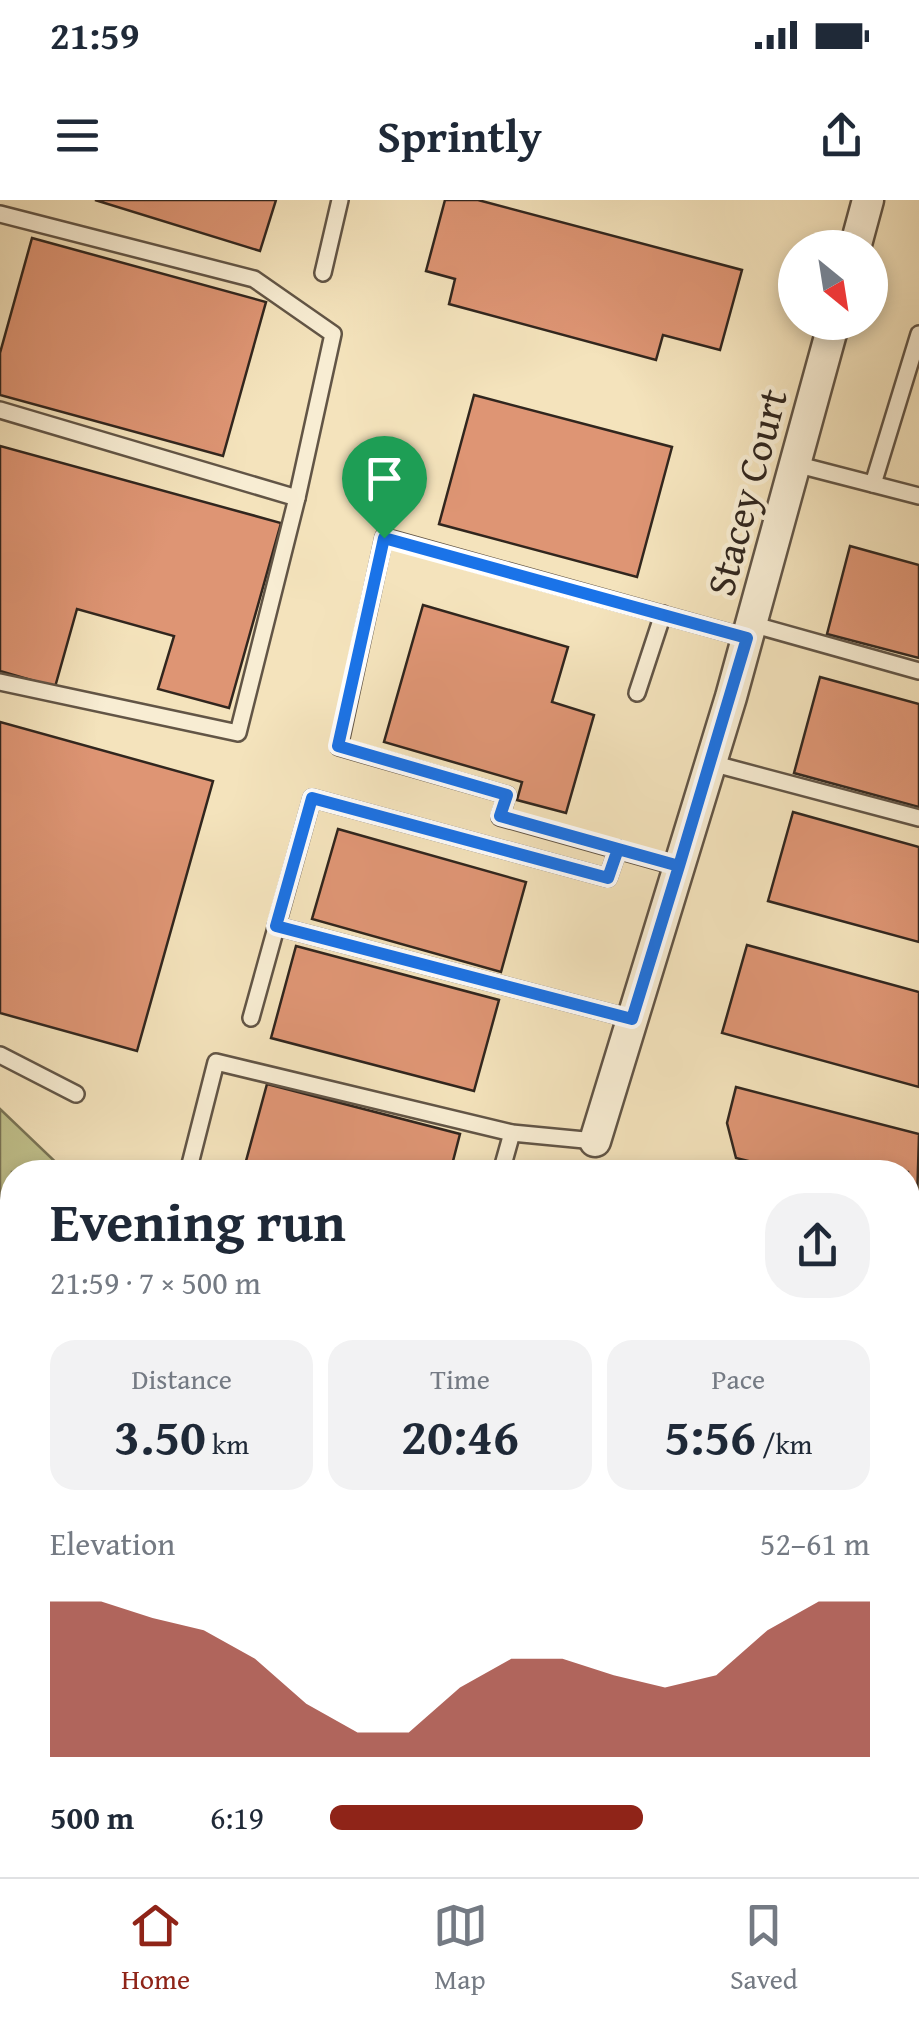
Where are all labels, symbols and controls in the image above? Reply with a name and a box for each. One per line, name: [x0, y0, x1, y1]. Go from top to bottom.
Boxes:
text: 21:59: [50, 7, 140, 63]
text: Sprintly: [377, 103, 542, 168]
icon: menu: [50, 108, 105, 163]
icon: share: [814, 108, 869, 163]
north arrow: [778, 230, 888, 340]
map controls: [778, 230, 888, 340]
street label: Stacey Court: [690, 382, 802, 602]
pin: [342, 436, 427, 539]
icon: arrive: [357, 451, 412, 506]
text: Evening run: [50, 1181, 346, 1261]
button: share: [765, 1193, 870, 1298]
text: 21:59 · 7 × 500 m: [50, 1259, 261, 1306]
text: Distance: [131, 1358, 232, 1399]
text: Time: [430, 1358, 490, 1399]
text: Pace: [711, 1358, 765, 1399]
text: 3.50: [114, 1399, 206, 1472]
text: 20:46: [401, 1399, 519, 1472]
text: 5:56: [664, 1399, 756, 1472]
text: km: [206, 1423, 249, 1464]
text: /km: [756, 1423, 812, 1464]
text: Elevation: [50, 1520, 175, 1567]
text: 52–61 m: [760, 1520, 870, 1567]
text: 500 m: [50, 1794, 134, 1841]
text: 6:19: [210, 1794, 264, 1841]
tab: Home: [121, 1898, 190, 1999]
tab: Map: [433, 1898, 488, 1999]
tab: Saved: [730, 1898, 798, 1999]

